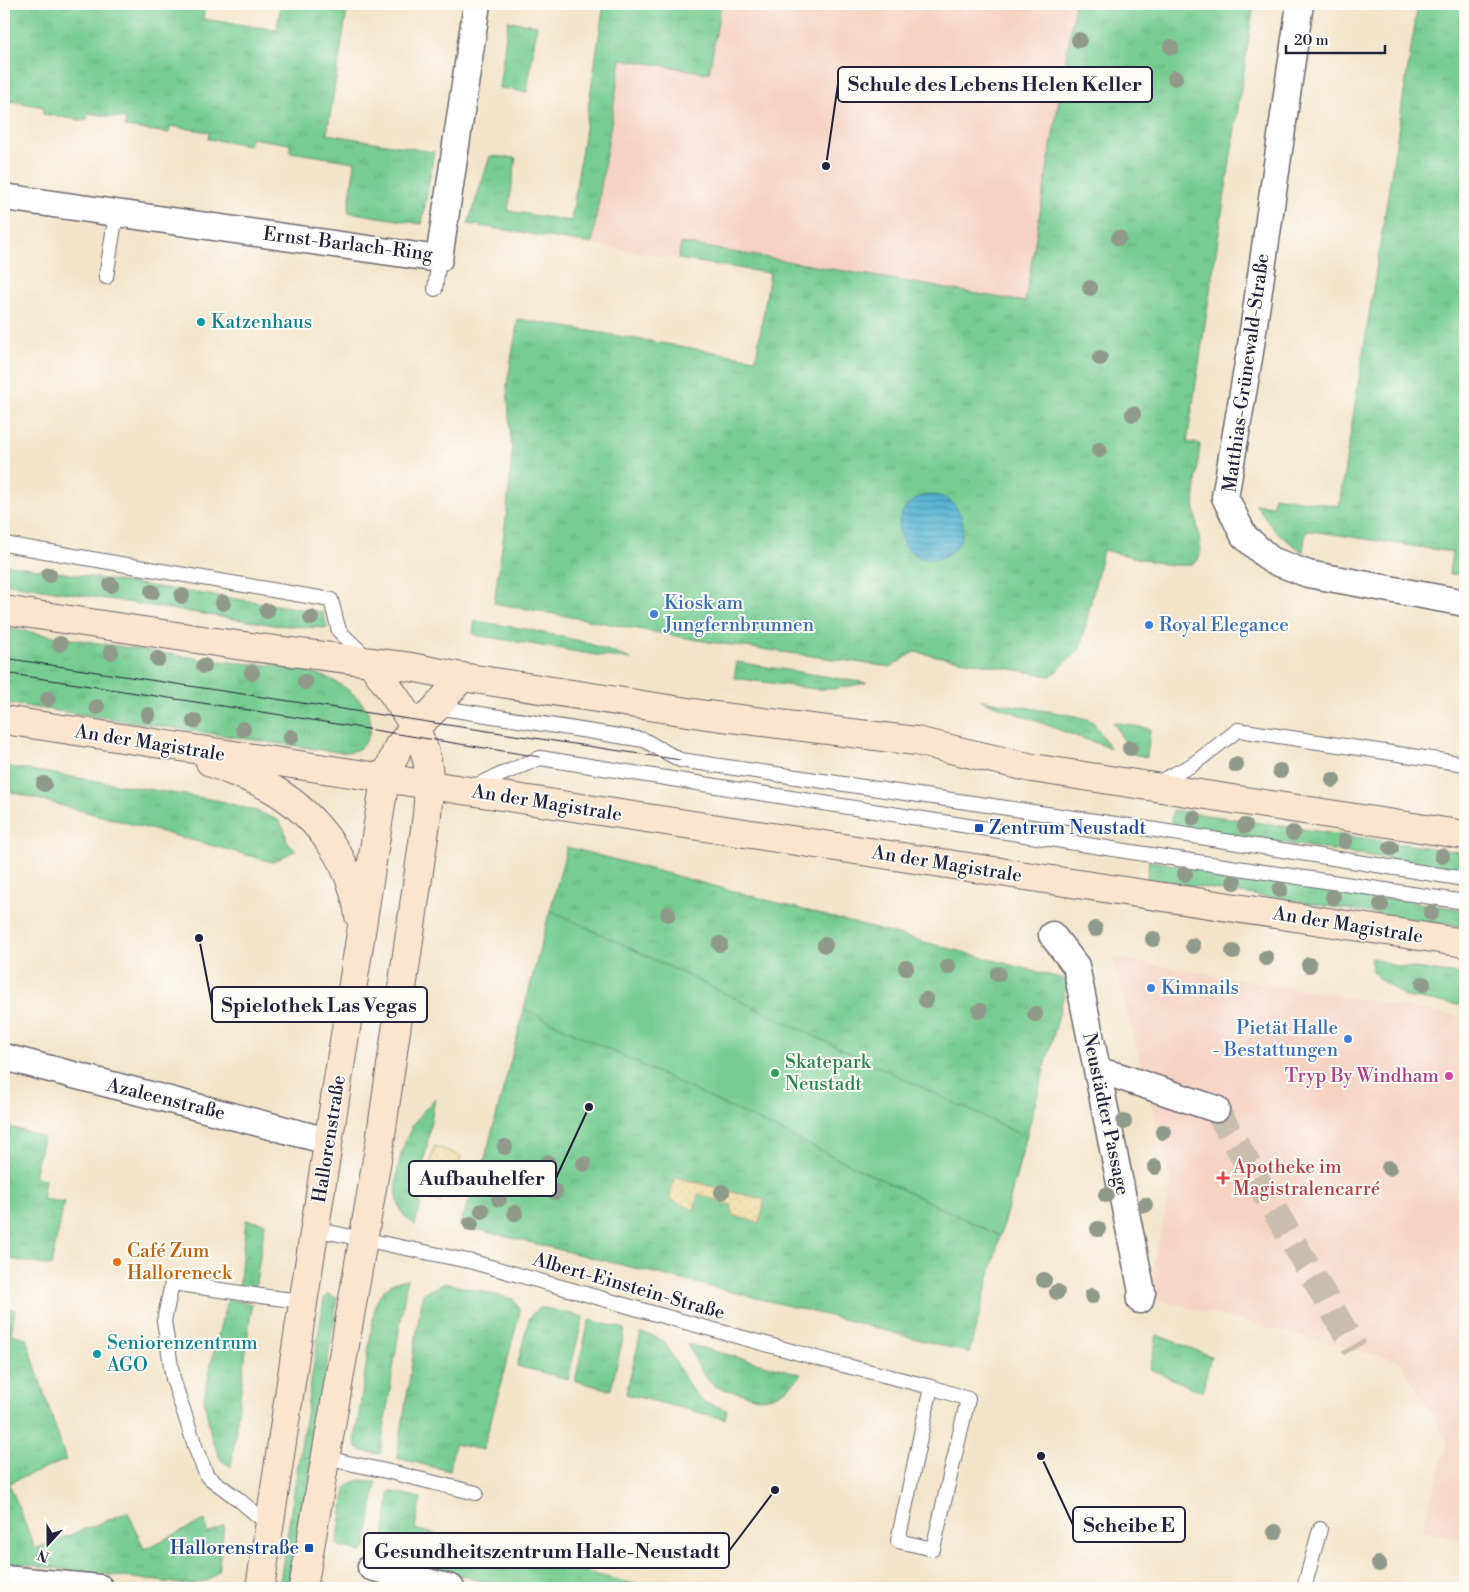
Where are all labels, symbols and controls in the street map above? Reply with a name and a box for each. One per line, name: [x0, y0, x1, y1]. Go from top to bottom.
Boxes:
scale bar: [1286, 22, 1385, 54]
text: 20 m: [1294, 31, 1329, 50]
callout: Schule des Lebens Helen Keller: [838, 67, 1152, 102]
text: Schule des Lebens Helen Keller: [848, 73, 1142, 98]
street label: Ernst-Barlach-Ring: [262, 222, 434, 266]
street label: Matthias-Grünewald-Straße: [1217, 252, 1275, 494]
place label: Katzenhaus: [211, 310, 312, 334]
marker: Katzenhaus: [195, 316, 207, 328]
place label: Kiosk am Jungfernbrunnen: [663, 591, 814, 637]
marker: Kiosk am Jungfernbrunnen: [648, 608, 660, 620]
place label: Royal Elegance: [1159, 613, 1289, 637]
marker: Royal Elegance: [1143, 619, 1155, 631]
street label: An der Magistrale: [72, 719, 227, 767]
street label: An der Magistrale: [469, 779, 624, 827]
place label: Zentrum Neustadt: [989, 816, 1146, 840]
marker: Zentrum Neustadt: [973, 822, 985, 834]
street label: An der Magistrale: [869, 840, 1024, 888]
street label: An der Magistrale: [1270, 901, 1425, 949]
place label: Kimnails: [1161, 976, 1239, 1000]
marker: Kimnails: [1145, 982, 1157, 994]
callout: Spielothek Las Vegas: [212, 987, 427, 1022]
text: Spielothek Las Vegas: [221, 994, 417, 1019]
place label: Pietät Halle - Bestattungen: [1212, 1016, 1338, 1062]
street label: Neustädter Passage: [1077, 1031, 1135, 1197]
marker: Pietät Halle - Bestattungen: [1342, 1033, 1354, 1045]
place label: Skatepark Neustadt: [785, 1050, 872, 1096]
place label: Tryp By Windham: [1285, 1064, 1439, 1088]
marker: Skatepark Neustadt: [769, 1067, 781, 1079]
marker: Tryp By Windham: [1443, 1070, 1455, 1082]
street label: Azaleenstraße: [103, 1072, 228, 1125]
street label: Hallorenstraße: [307, 1073, 351, 1205]
place label: Apotheke im Magistralencarré: [1232, 1155, 1380, 1201]
callout: Aufbauhelfer: [409, 1161, 556, 1196]
text: Aufbauhelfer: [418, 1167, 545, 1192]
marker: Apotheke im Magistralencarré: [1217, 1172, 1229, 1184]
place label: Café Zum Halloreneck: [127, 1239, 233, 1285]
street label: Albert-Einstein-Straße: [529, 1247, 728, 1325]
marker: Café Zum Halloreneck: [111, 1256, 123, 1268]
place label: Seniorenzentrum AGO: [106, 1331, 258, 1377]
marker: Seniorenzentrum AGO: [91, 1348, 103, 1360]
callout: Scheibe E: [1073, 1507, 1185, 1542]
text: Scheibe E: [1083, 1514, 1175, 1539]
north arrow: [22, 1520, 72, 1570]
callout: Gesundheitszentrum Halle-Neustadt: [364, 1533, 729, 1568]
place label: Hallorenstraße: [170, 1536, 299, 1560]
text: Gesundheitszentrum Halle-Neustadt: [374, 1540, 721, 1565]
marker: Hallorenstraße: [303, 1542, 315, 1554]
text: N: [35, 1545, 52, 1566]

